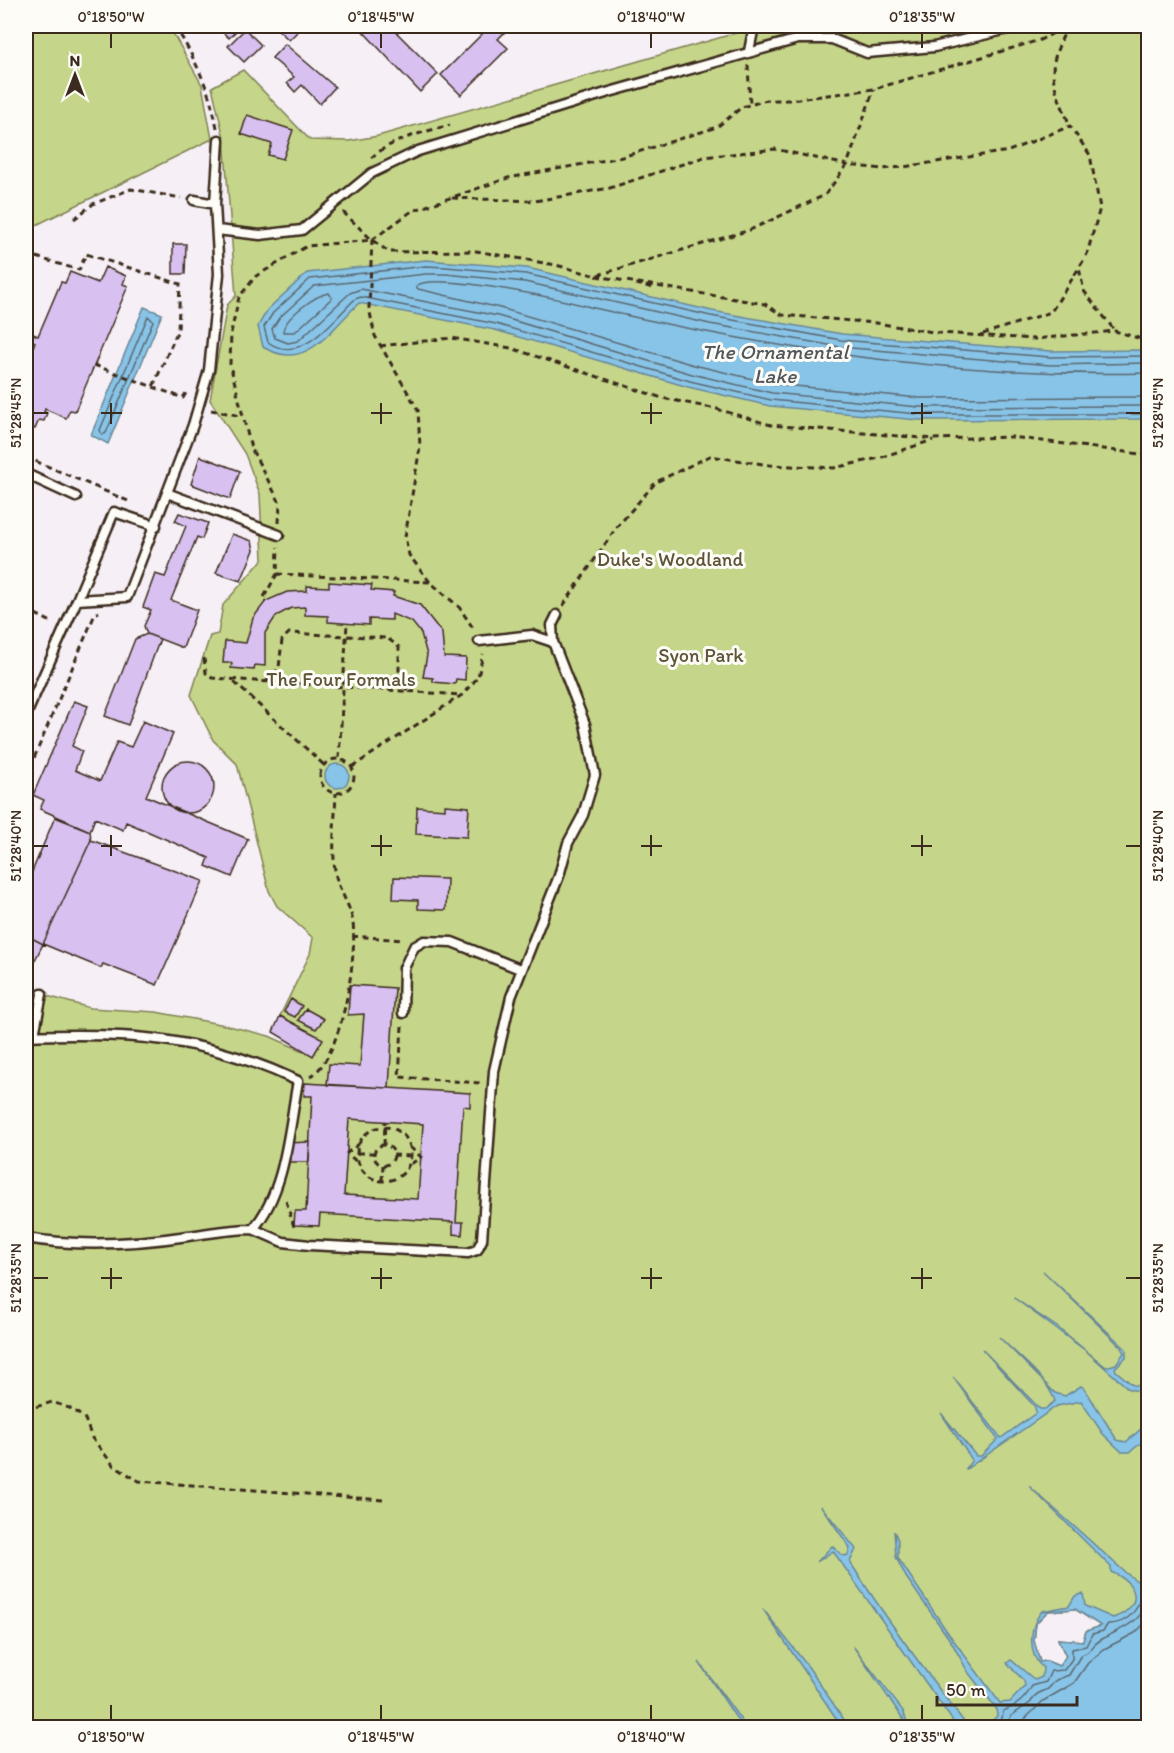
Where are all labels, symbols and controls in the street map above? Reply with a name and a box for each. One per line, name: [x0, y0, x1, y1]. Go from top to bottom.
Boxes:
text: 0°18'50"W: [77, 8, 145, 26]
text: 0°18'45"W: [348, 8, 415, 26]
text: 0°18'40"W: [617, 8, 685, 26]
text: 0°18'35"W: [889, 8, 955, 26]
north arrow: [45, 45, 105, 105]
text: N: [70, 51, 80, 70]
water label: The Ornamental Lake: [702, 339, 851, 388]
text: 51°28'45"N: [7, 378, 25, 448]
text: 51°28'45"N: [1149, 378, 1167, 448]
park label: Duke's Woodland: [597, 547, 743, 571]
park label: Syon Park: [658, 643, 744, 667]
park label: The Four Formals: [266, 667, 416, 691]
text: 51°28'40"N: [7, 810, 25, 882]
text: 51°28'40"N: [1149, 810, 1167, 882]
text: 51°28'35"N: [7, 1243, 25, 1313]
text: 51°28'35"N: [1149, 1243, 1167, 1313]
scale bar: [937, 1669, 1076, 1707]
text: 50 m: [946, 1679, 986, 1701]
text: 0°18'50"W: [77, 1728, 145, 1746]
text: 0°18'45"W: [348, 1728, 415, 1746]
text: 0°18'40"W: [617, 1728, 685, 1746]
text: 0°18'35"W: [889, 1728, 955, 1746]

